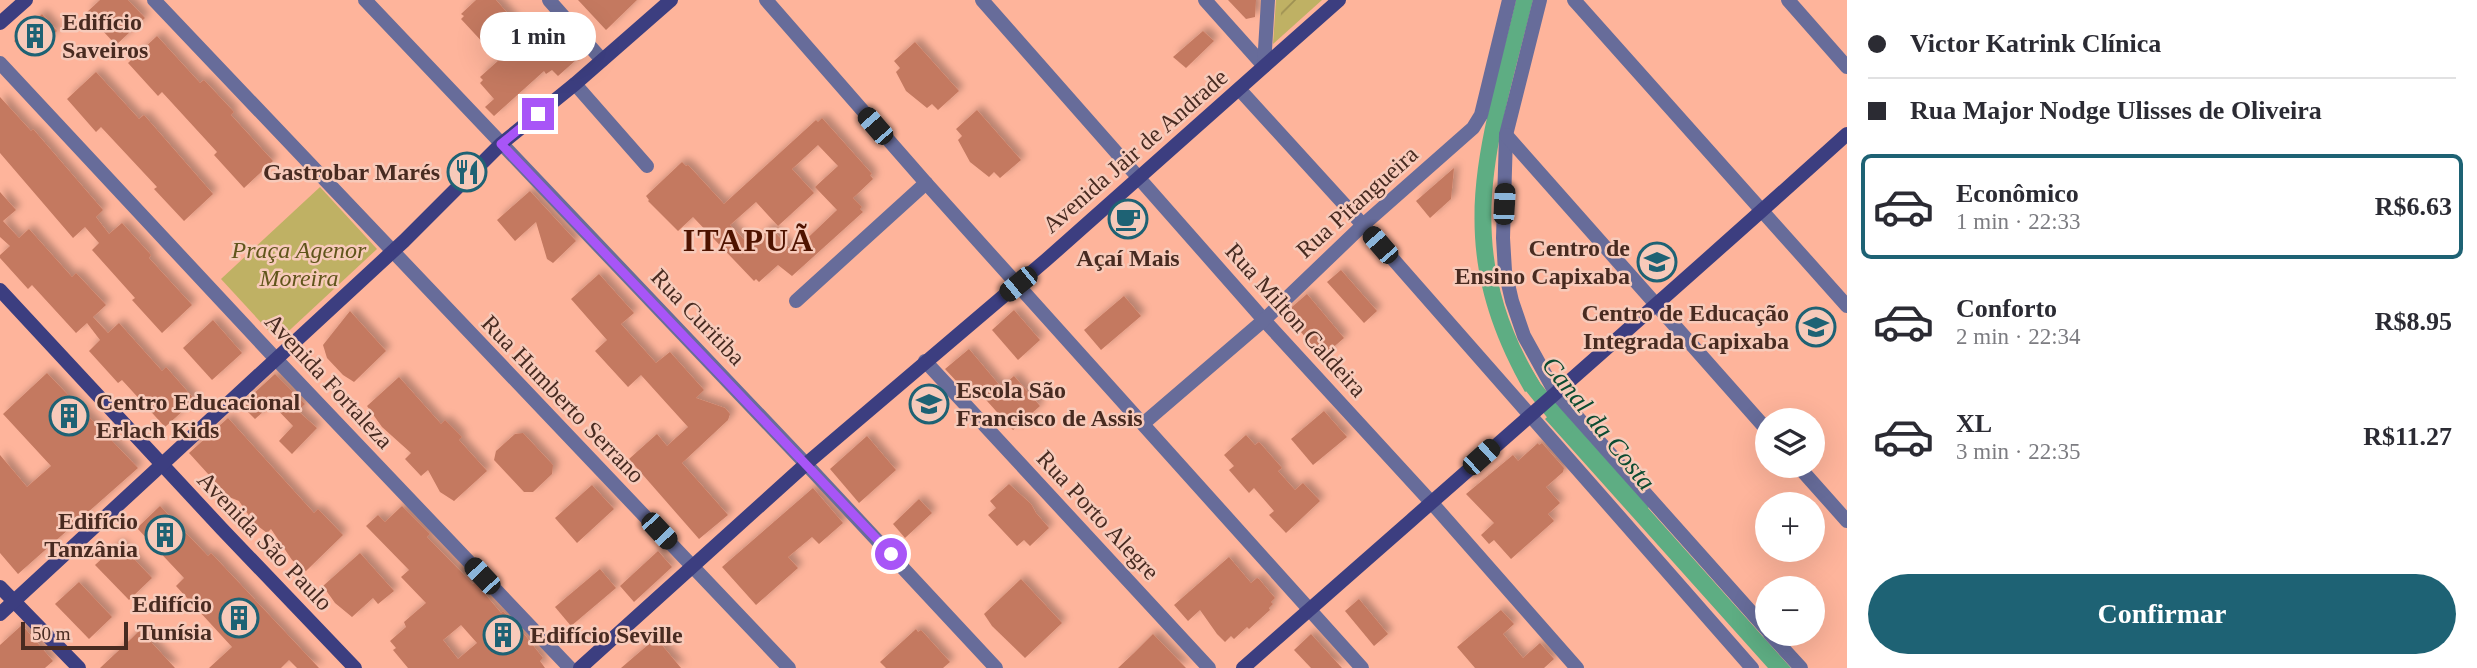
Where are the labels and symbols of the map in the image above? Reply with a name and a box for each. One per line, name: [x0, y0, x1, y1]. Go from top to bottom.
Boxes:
place label: Edifício Saveiros: [62, 9, 148, 63]
callout: 1 min: [480, 12, 596, 61]
building icon: Edifício Saveiros: [14, 15, 56, 57]
street label: Avenida Jair de Andrade: [1037, 64, 1233, 238]
route end: [522, 98, 554, 130]
car: [854, 103, 897, 149]
street label: Rua Pitangueira: [1291, 141, 1423, 263]
restaurant icon: Gastrobar Marés: [446, 151, 488, 193]
place label: Gastrobar Marés: [263, 159, 440, 185]
car: [1493, 182, 1516, 226]
cafe icon: Açaí Mais: [1107, 198, 1149, 240]
district label: ITAPUÃ: [683, 222, 815, 258]
car: [1359, 222, 1402, 268]
place label: Centro de Ensino Capixaba: [1455, 235, 1630, 289]
park label: Praça Agenor Moreira: [231, 237, 367, 291]
street label: Rua Milton Caldeira: [1220, 238, 1372, 402]
school or university icon: Centro de Ensino Capixaba: [1636, 241, 1678, 283]
place label: Açaí Mais: [1076, 245, 1180, 271]
car: [996, 263, 1041, 305]
street label: Rua Curitiba: [646, 264, 750, 371]
place label: Centro de Educação Integrada Capixaba: [1581, 300, 1789, 354]
school or university icon: Centro de Educação Integrada Capixaba: [1795, 306, 1837, 348]
street label: Avenida Fortaleza: [260, 308, 398, 454]
street label: Rua Humberto Serrano: [476, 310, 650, 488]
water label: Canal da Costa: [1536, 351, 1661, 496]
place label: Escola São Francisco de Assis: [956, 377, 1143, 431]
school or university icon: Escola São Francisco de Assis: [908, 383, 950, 425]
place label: Centro Educacional Erlach Kids: [96, 389, 301, 443]
building icon: Centro Educacional Erlach Kids: [48, 395, 90, 437]
car: [1459, 435, 1504, 479]
street label: Rua Porto Alegre: [1032, 445, 1164, 585]
street label: Avenida São Paulo: [192, 466, 338, 616]
place label: Edifício Tanzânia: [44, 508, 138, 562]
car: [637, 508, 682, 554]
building icon: Edifício Tanzânia: [144, 514, 186, 556]
route start: [875, 538, 907, 570]
car: [460, 553, 505, 599]
place label: Edifício Tunísia: [132, 591, 212, 645]
building icon: Edifício Tunísia: [218, 597, 260, 639]
building icon: Edifício Seville: [482, 614, 524, 656]
scale bar: [21, 619, 128, 651]
place label: Edifício Seville: [530, 622, 683, 648]

